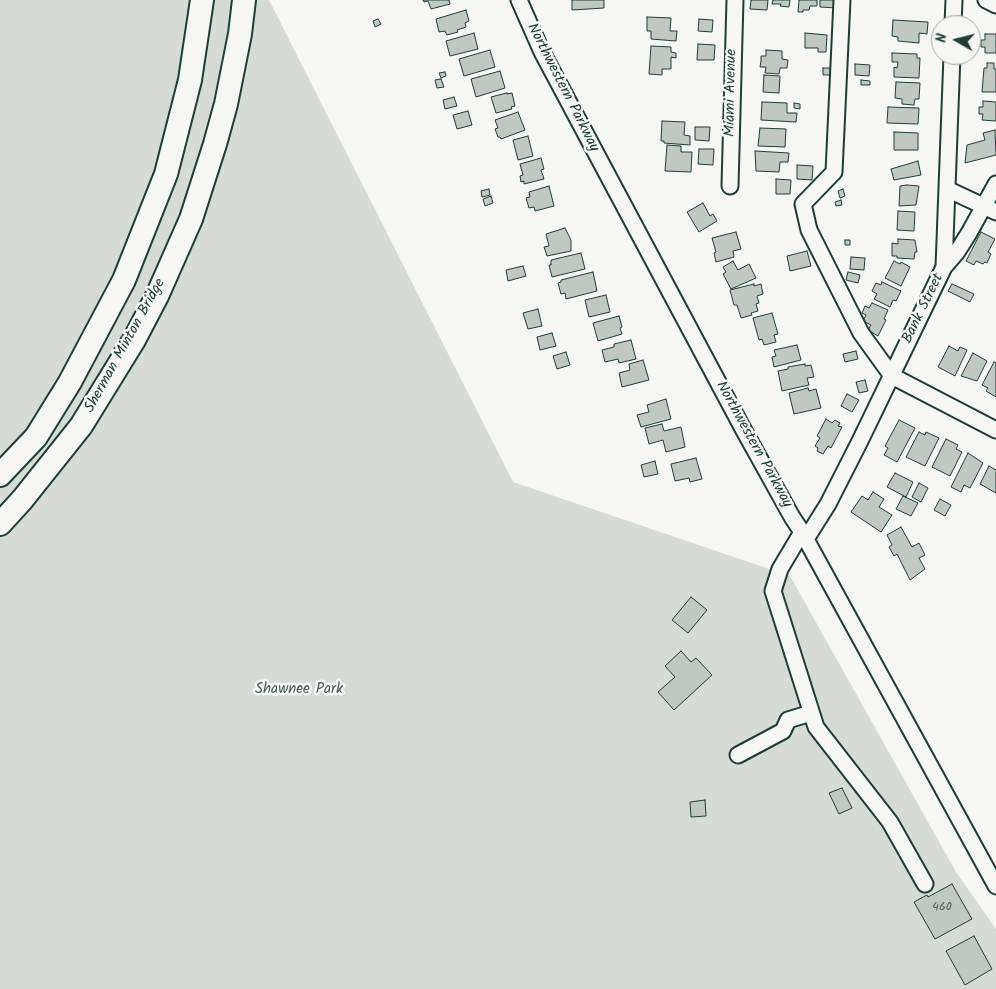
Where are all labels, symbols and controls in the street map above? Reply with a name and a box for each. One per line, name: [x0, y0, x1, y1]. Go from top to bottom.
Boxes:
north arrow: [931, 15, 981, 65]
street label: Northwestern Parkway: [522, 21, 602, 155]
text: N: [931, 32, 954, 44]
street label: Miami Avenue: [722, 49, 742, 137]
street label: Bank Street: [899, 271, 949, 347]
street label: Sherman Minton Bridge: [82, 276, 170, 416]
street label: Northwestern Parkway: [711, 379, 795, 511]
park label: Shawnee Park: [255, 681, 343, 699]
house number: 460: [932, 901, 952, 915]

